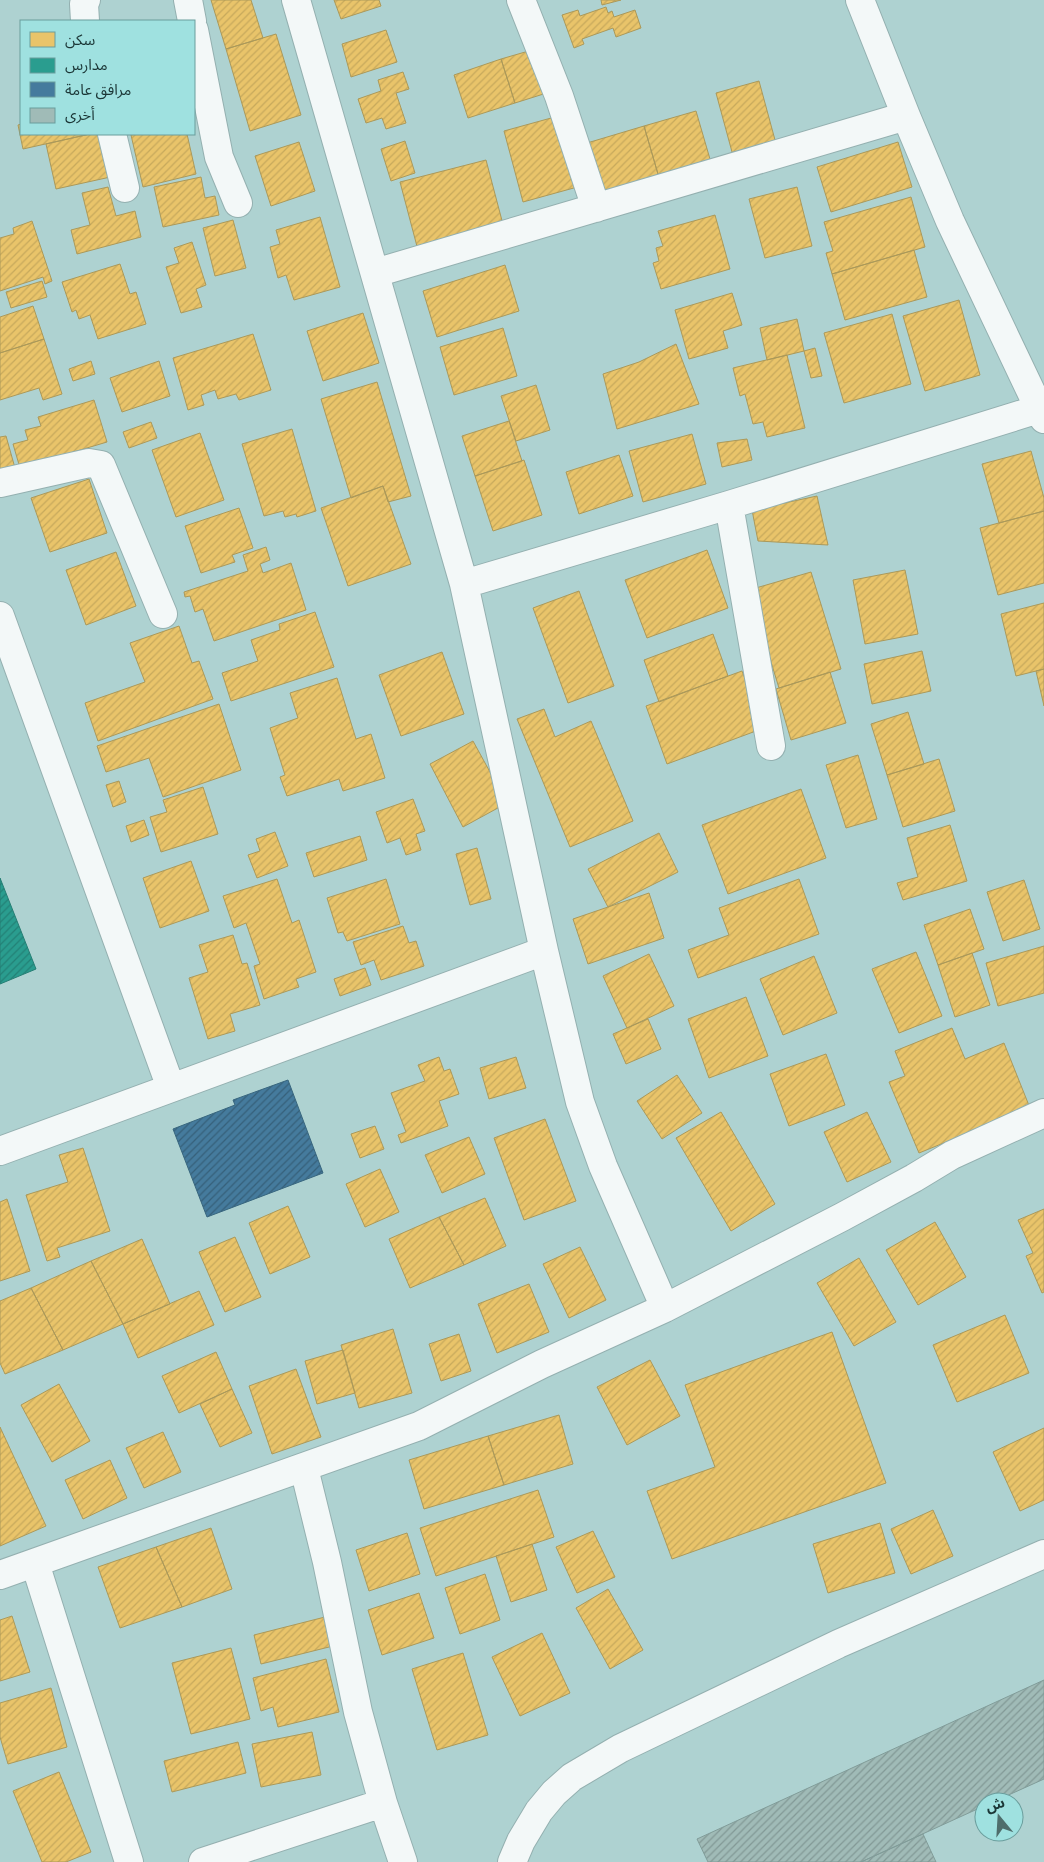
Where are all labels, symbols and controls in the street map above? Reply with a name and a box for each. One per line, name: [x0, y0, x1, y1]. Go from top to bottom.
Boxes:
legend: [20, 20, 195, 135]
text: سكن: [65, 30, 96, 49]
text: مدارس: [65, 55, 108, 74]
text: مرافق عامة: [65, 80, 131, 100]
text: أخرى: [65, 105, 95, 124]
north arrow: [974, 1792, 1024, 1842]
text: ش: [983, 1793, 1007, 1815]

